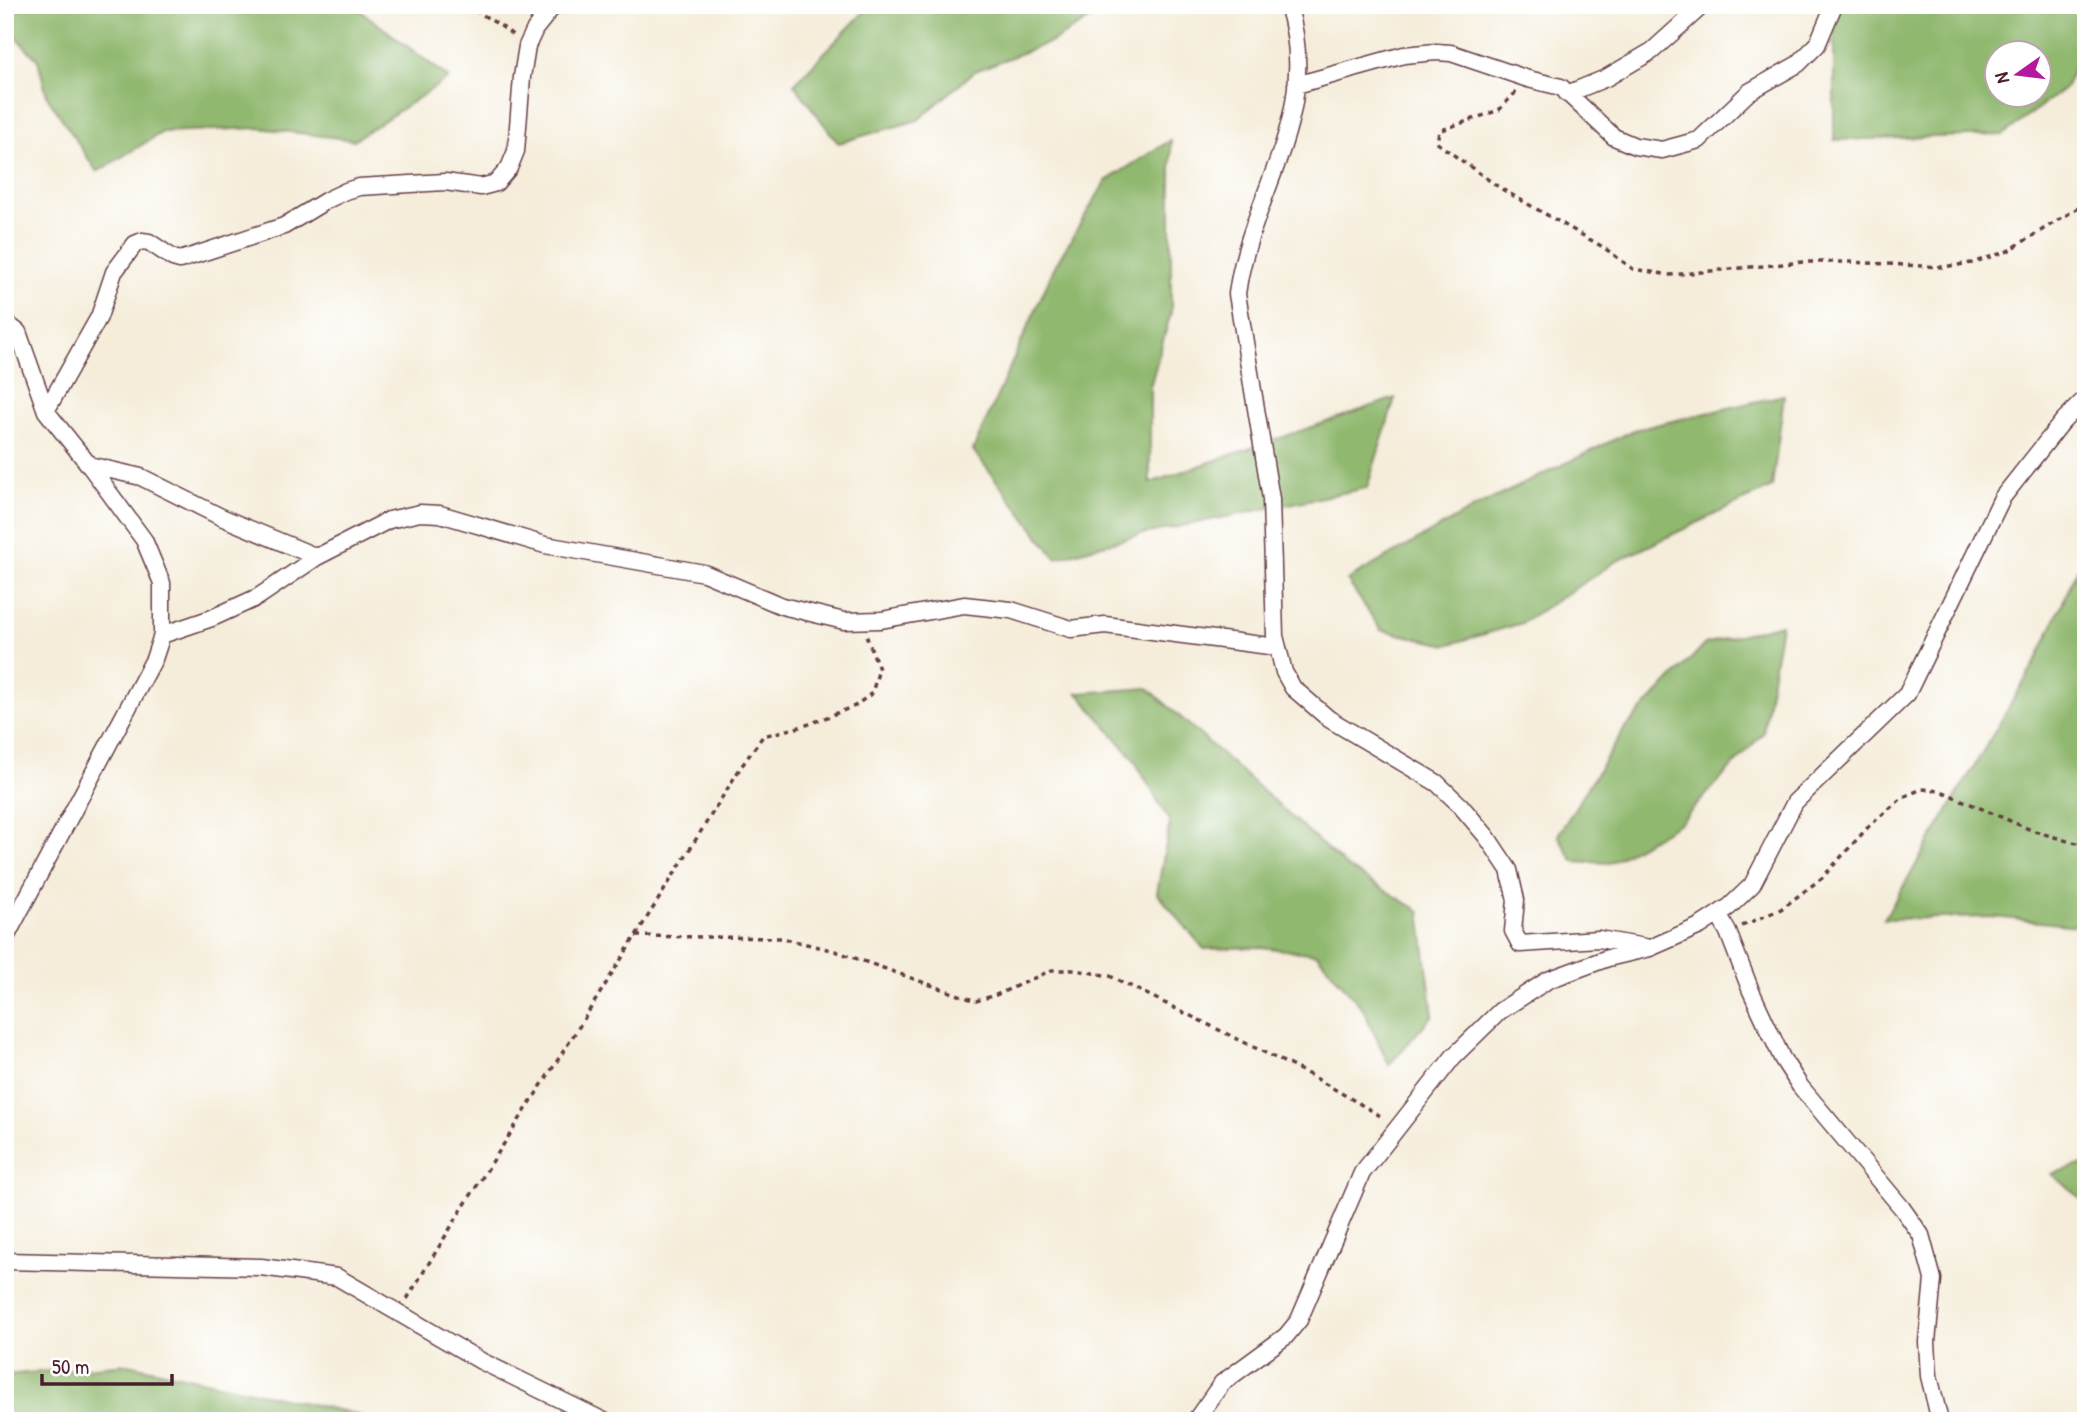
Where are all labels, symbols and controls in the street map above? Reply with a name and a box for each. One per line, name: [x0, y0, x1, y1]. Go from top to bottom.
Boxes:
north arrow: [1982, 38, 2052, 108]
text: N: [1988, 70, 2015, 86]
scale bar: [42, 1342, 172, 1386]
text: 50 m: [52, 1352, 89, 1381]

